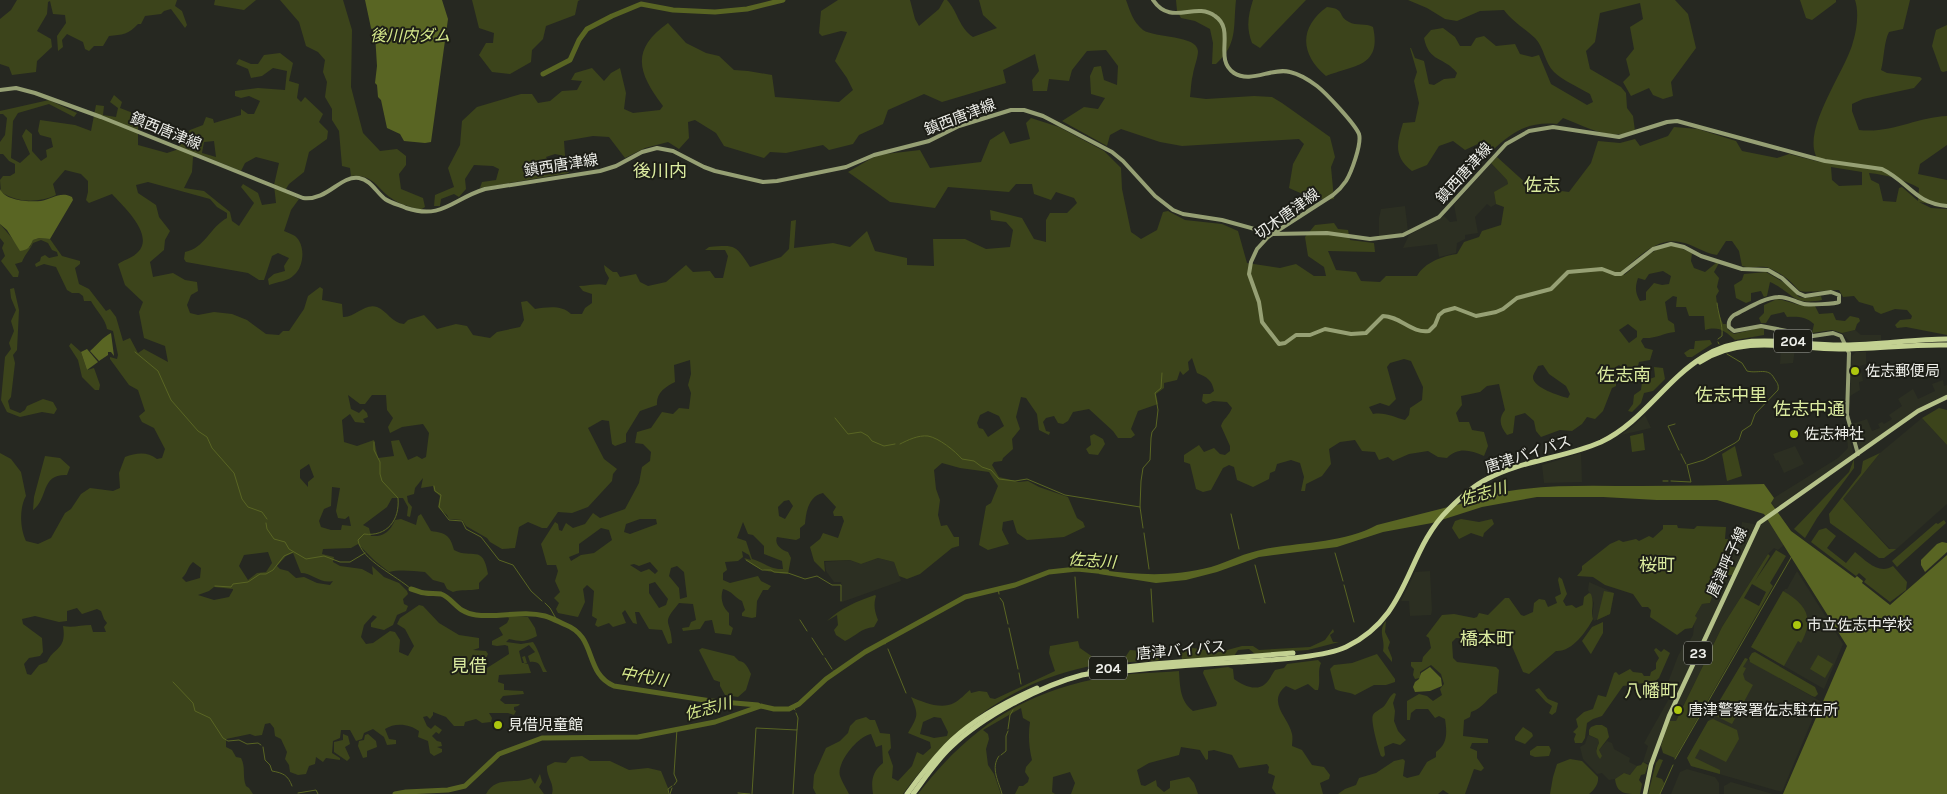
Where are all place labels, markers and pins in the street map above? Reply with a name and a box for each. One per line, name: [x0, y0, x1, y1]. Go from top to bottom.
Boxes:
place label: 佐志郵便局: [1865, 362, 1940, 380]
marker: 佐志郵便局: [1849, 365, 1861, 377]
place label: 佐志神社: [1804, 425, 1864, 443]
marker: 佐志神社: [1788, 428, 1800, 440]
place label: 市立佐志中学校: [1807, 616, 1912, 634]
marker: 市立佐志中学校: [1791, 619, 1803, 631]
place label: 唐津警察署佐志駐在所: [1688, 701, 1838, 719]
marker: 唐津警察署佐志駐在所: [1672, 704, 1684, 716]
place label: 見借児童館: [508, 716, 583, 734]
marker: 見借児童館: [492, 719, 504, 731]

